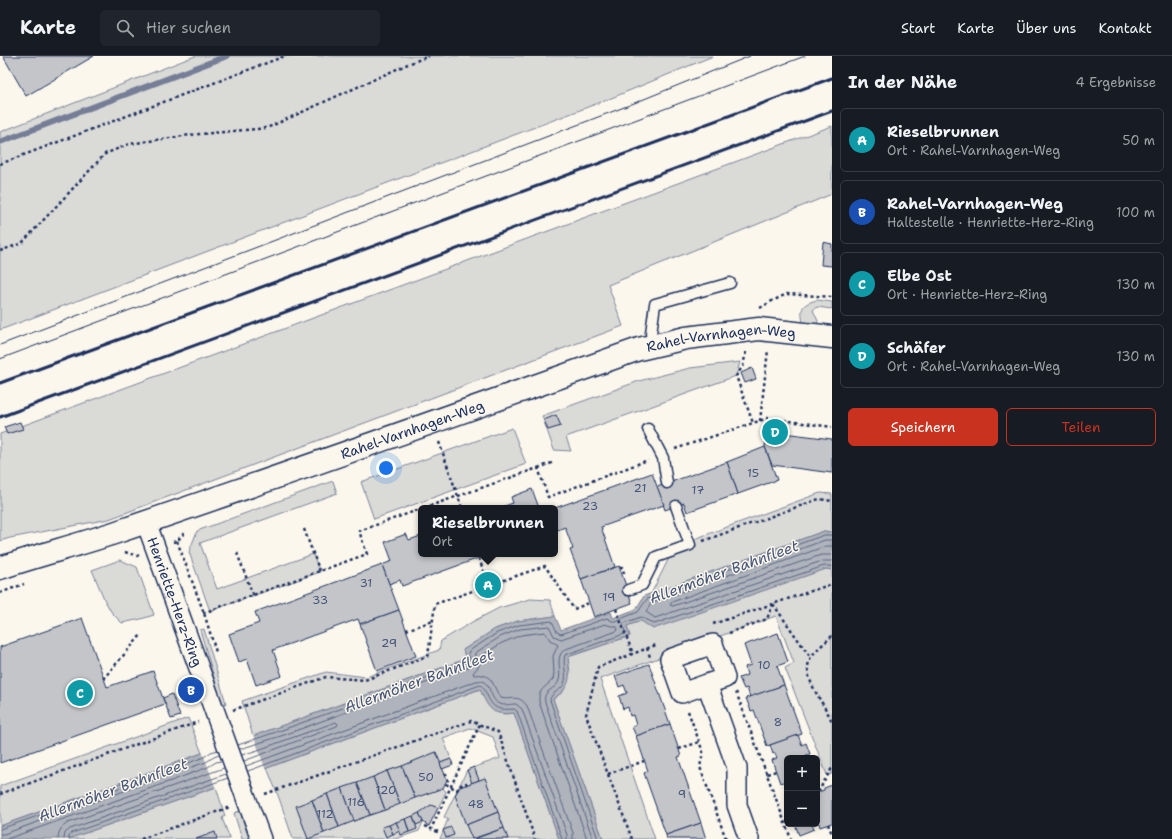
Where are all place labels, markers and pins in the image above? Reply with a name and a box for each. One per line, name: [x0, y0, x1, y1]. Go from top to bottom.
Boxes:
pin: D: [762, 417, 788, 447]
pin: A: [475, 570, 501, 600]
pin: B: [178, 675, 204, 705]
pin: C: [67, 678, 93, 708]

